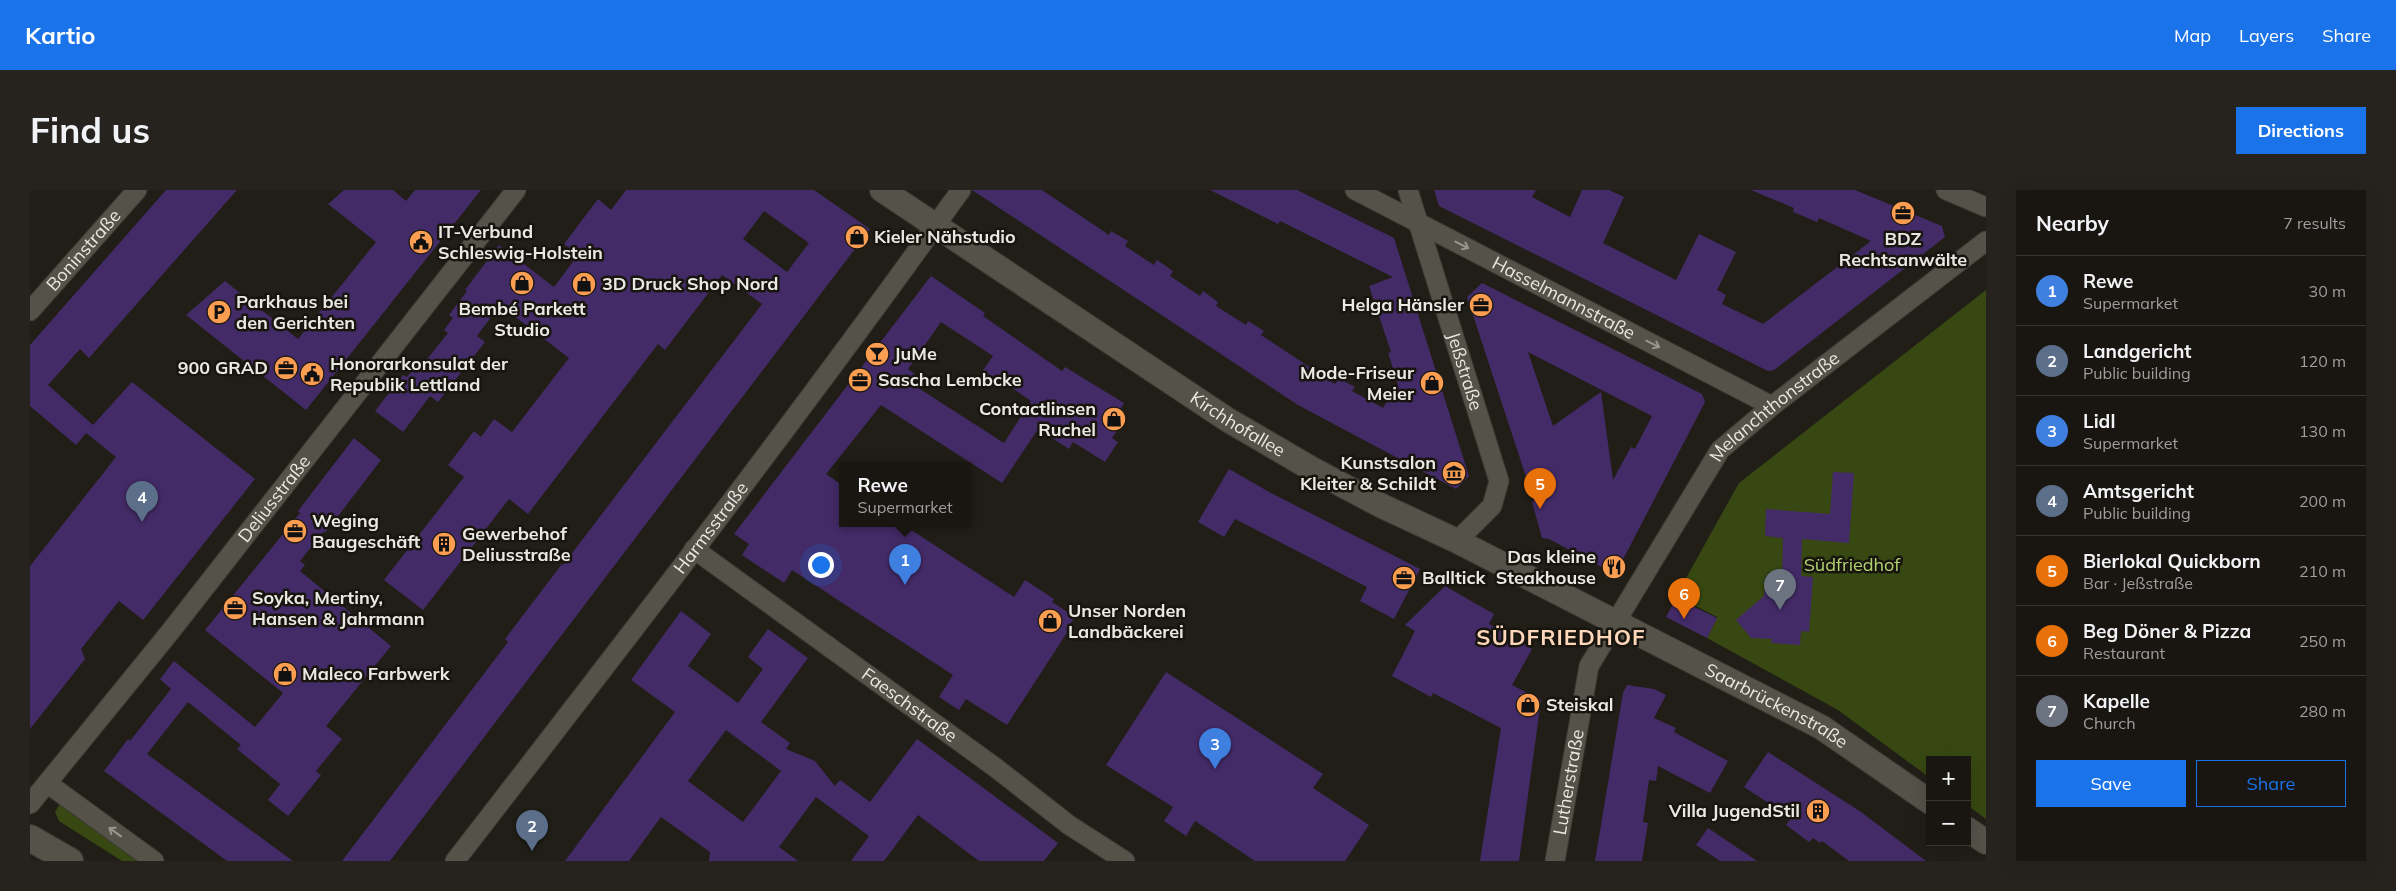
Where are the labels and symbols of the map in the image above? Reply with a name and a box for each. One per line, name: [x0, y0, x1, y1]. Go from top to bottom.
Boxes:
office icon: BDZ Rechtsanwälte: [1890, 200, 1916, 226]
street label: Boninstraße: [41, 204, 126, 296]
place label: IT-Verbund Schleswig-Holstein: [438, 220, 603, 264]
shop icon: Kieler Nähstudio: [844, 224, 870, 250]
place label: Kieler Nähstudio: [874, 225, 1016, 248]
place label: BDZ Rechtsanwälte: [1839, 227, 1967, 271]
public building icon: IT-Verbund Schleswig-Holstein: [408, 229, 434, 255]
one-way arrow: [1454, 240, 1469, 250]
street label: Hasselmannstraße: [1488, 251, 1639, 344]
shop icon: Bembé Parkett Studio: [509, 270, 535, 296]
shop icon: 3D Druck Shop Nord: [571, 271, 597, 297]
place label: 3D Druck Shop Nord: [602, 272, 778, 295]
place label: Parkhaus bei den Gerichten: [236, 290, 355, 334]
office icon: Helga Hänsler: [1468, 292, 1494, 318]
place label: Helga Hänsler: [1342, 293, 1465, 316]
place label: Bembé Parkett Studio: [459, 297, 586, 341]
parking icon: Parkhaus bei den Gerichten: [206, 299, 232, 325]
street label: Jeßstraße: [1442, 329, 1488, 413]
one-way arrow: [1645, 339, 1660, 349]
bar icon: JuMe: [864, 341, 890, 367]
place label: JuMe: [894, 342, 937, 365]
street label: Melanchthonstraße: [1704, 346, 1844, 465]
place label: Honorarkonsulat der Republik Lettland: [330, 352, 509, 396]
office icon: 900 GRAD: [273, 355, 299, 381]
place label: 900 GRAD: [178, 356, 268, 379]
public building icon: Honorarkonsulat der Republik Lettland: [299, 361, 325, 387]
place label: Mode-Friseur Meier: [1300, 361, 1415, 405]
office icon: Sascha Lembcke: [847, 367, 873, 393]
place label: Sascha Lembcke: [878, 368, 1022, 391]
shop icon: Mode-Friseur Meier: [1419, 370, 1445, 396]
street label: Kirchhofallee: [1186, 386, 1290, 462]
place label: Contactlinsen Ruchel: [979, 397, 1096, 441]
shop icon: Contactlinsen Ruchel: [1101, 406, 1127, 432]
street label: Deliusstraße: [233, 450, 315, 547]
place label: Kunstsalon Kleiter & Schildt: [1300, 451, 1436, 495]
museum icon: Kunstsalon Kleiter & Schildt: [1441, 460, 1467, 486]
pin: 5: [1524, 468, 1556, 509]
street label: Harmsstraße: [668, 477, 753, 578]
pin: 4: [126, 481, 158, 522]
place label: Weging Baugeschäft: [312, 509, 421, 553]
office icon: Weging Baugeschäft: [282, 518, 308, 544]
place label: Gewerbehof Deliusstraße: [462, 522, 571, 566]
building icon: Gewerbehof Deliusstraße: [431, 531, 457, 557]
pin: 1: [889, 544, 921, 585]
place label: Das kleine Steakhouse: [1496, 545, 1596, 589]
your location: [808, 552, 834, 578]
park label: Südfriedhof: [1804, 553, 1901, 576]
restaurant icon: Das kleine Steakhouse: [1601, 554, 1627, 580]
office icon: Balltick: [1391, 565, 1417, 591]
place label: Balltick: [1422, 566, 1487, 589]
pin: 7: [1764, 569, 1796, 610]
pin: 6: [1668, 578, 1700, 619]
place label: Soyka, Mertiny, Hansen & Jahrmann: [252, 586, 425, 630]
office icon: Soyka, Mertiny, Hansen & Jahrmann: [222, 595, 248, 621]
place label: Unser Norden Landbäckerei: [1068, 599, 1186, 643]
shop icon: Unser Norden Landbäckerei: [1037, 608, 1063, 634]
district label: SÜDFRIEDHOF: [1476, 623, 1646, 651]
street label: Saarbrückenstraße: [1701, 658, 1853, 753]
shop icon: Maleco Farbwerk: [272, 661, 298, 687]
place label: Maleco Farbwerk: [302, 662, 451, 685]
street label: Faeschstraße: [857, 662, 962, 747]
shop icon: Steiskal: [1515, 692, 1541, 718]
place label: Steiskal: [1546, 693, 1614, 716]
pin: 3: [1199, 728, 1231, 769]
street label: Lutherstraße: [1548, 728, 1589, 837]
building icon: Villa JugendStil: [1805, 798, 1831, 824]
place label: Villa JugendStil: [1668, 799, 1800, 822]
pin: 2: [516, 810, 548, 851]
one-way arrow: [108, 827, 122, 838]

